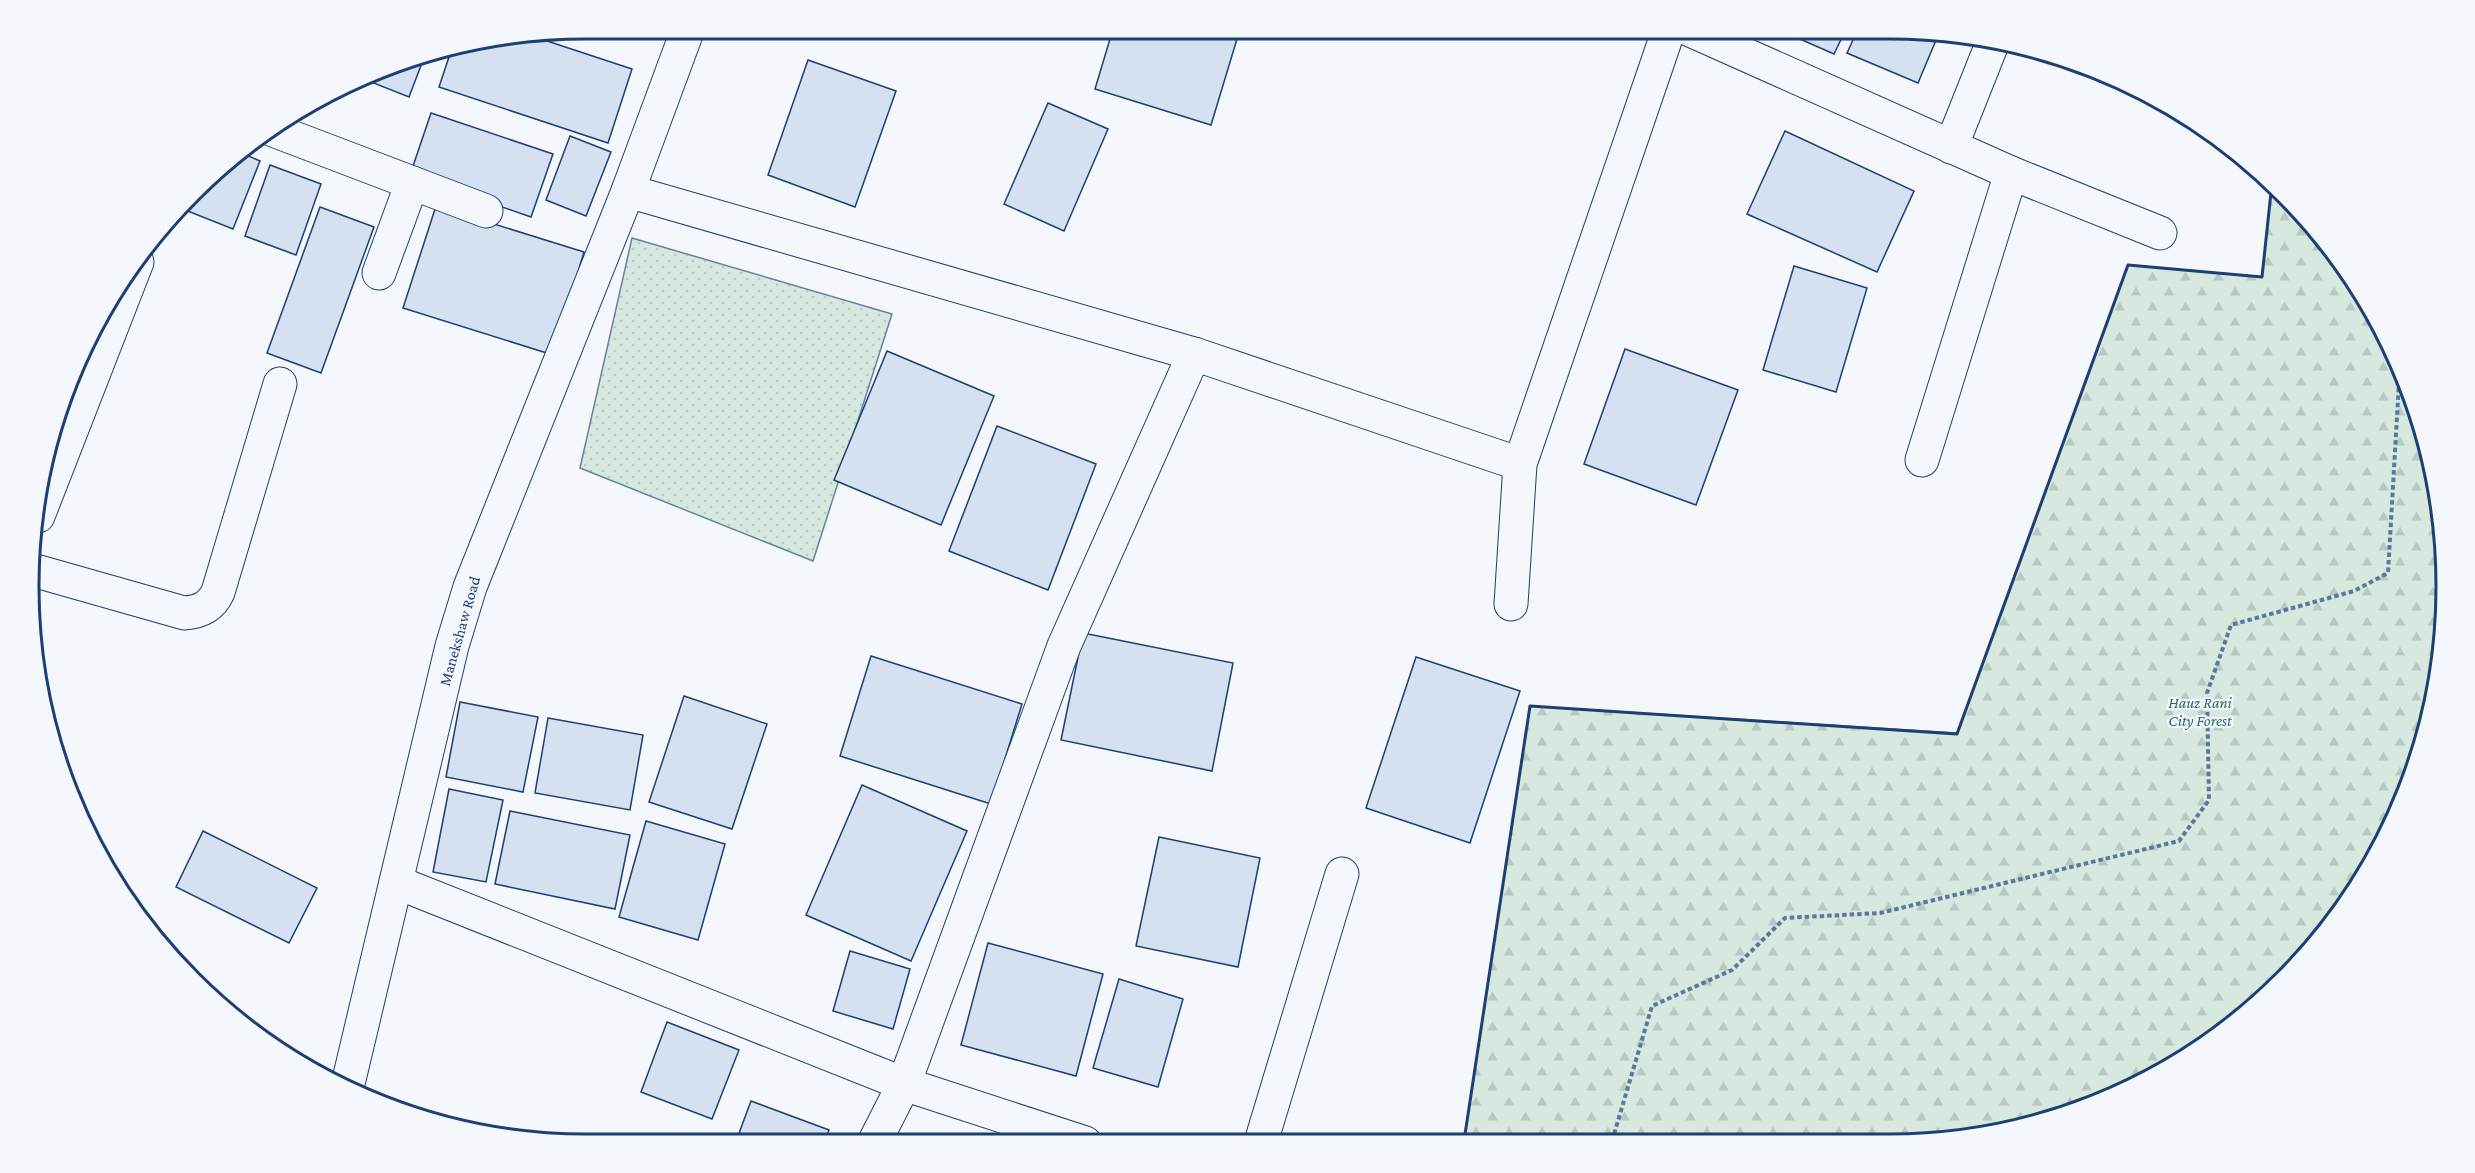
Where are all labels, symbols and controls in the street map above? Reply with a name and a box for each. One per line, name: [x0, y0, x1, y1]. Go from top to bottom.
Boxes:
street label: Manekshaw Road: [436, 574, 483, 688]
park label: Hauz Rani City Forest: [2168, 694, 2233, 730]

